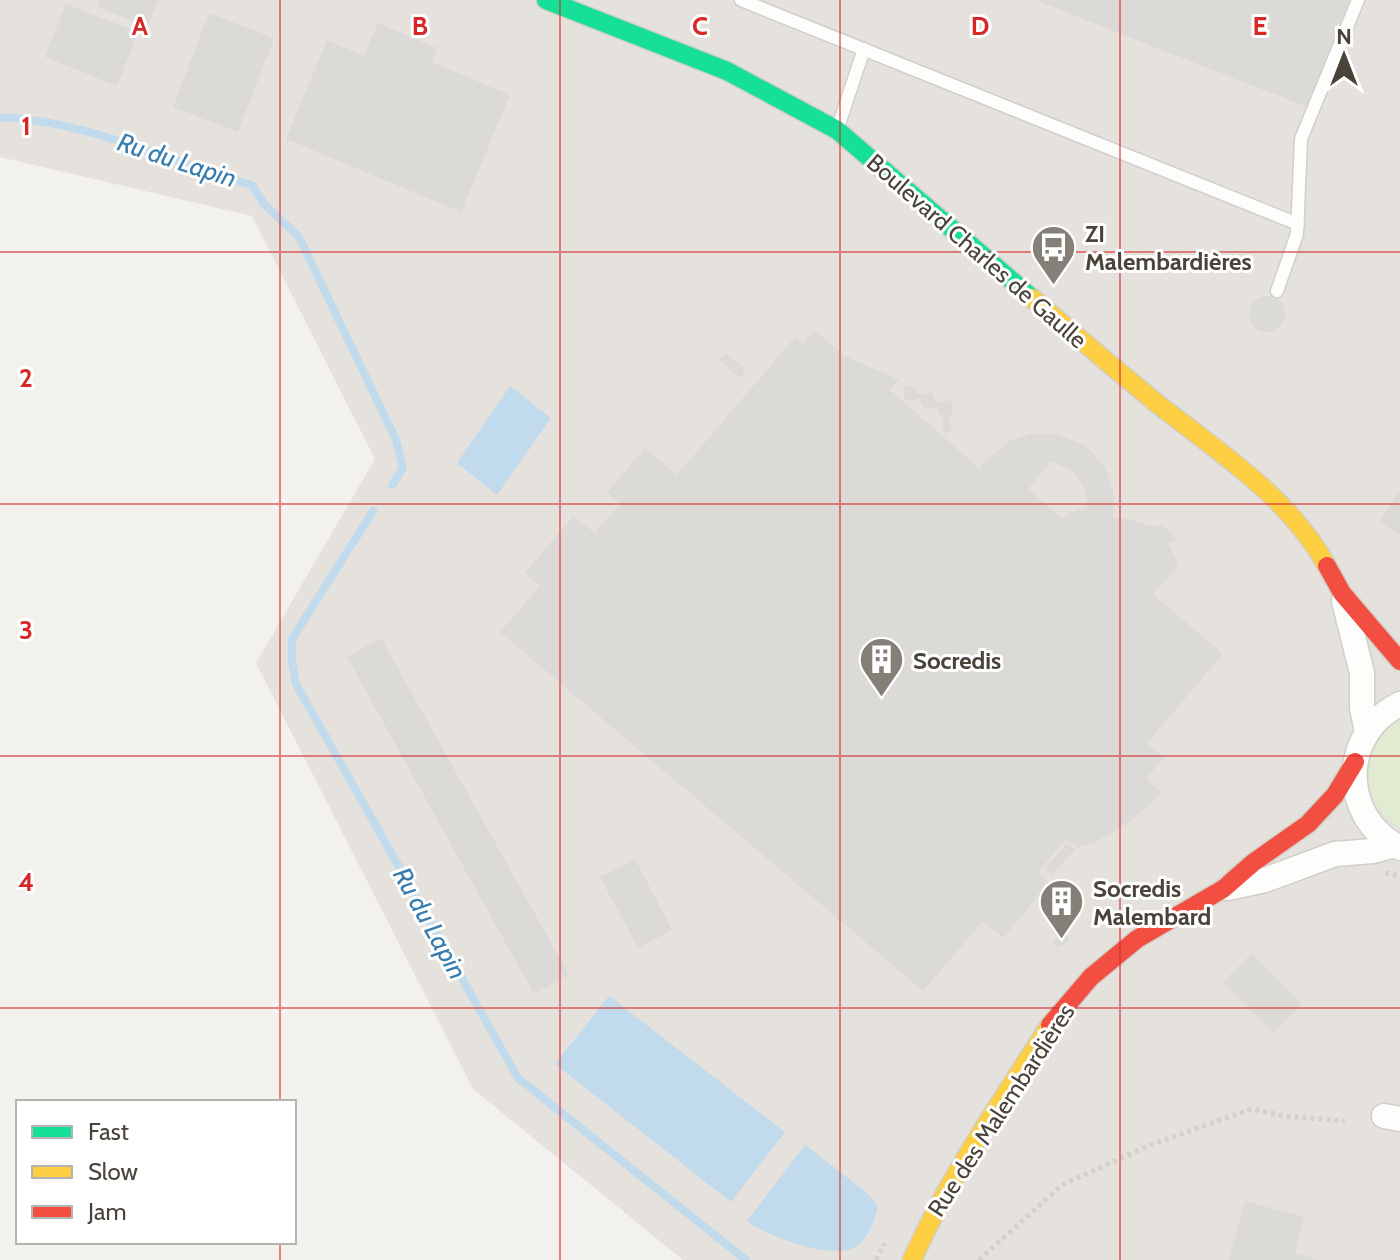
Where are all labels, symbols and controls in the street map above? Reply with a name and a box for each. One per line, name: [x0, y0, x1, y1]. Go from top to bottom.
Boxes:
text: A: [132, 10, 149, 42]
text: B: [412, 10, 428, 42]
text: C: [692, 10, 708, 42]
text: D: [971, 10, 989, 42]
text: E: [1253, 10, 1267, 42]
north arrow: [1304, 16, 1384, 96]
text: N: [1336, 23, 1352, 50]
text: 1: [21, 110, 31, 142]
water label: Ru du Lapin: [114, 126, 240, 194]
street label: Boulevard Charles de Gaulle: [861, 148, 1093, 354]
place label: ZI Malembardières: [1085, 219, 1252, 276]
bus stop icon: ZI Malembardières: [1030, 223, 1078, 286]
text: 2: [19, 362, 33, 394]
text: 3: [19, 614, 33, 646]
building icon: Socredis: [858, 636, 906, 699]
place label: Socredis: [913, 646, 1001, 675]
water label: Ru du Lapin: [386, 862, 474, 984]
text: 4: [18, 866, 34, 898]
place label: Socredis Malembard: [1093, 874, 1211, 931]
building icon: Socredis Malembard: [1038, 878, 1086, 941]
street label: Rue des Malembardières: [921, 998, 1081, 1222]
legend: [16, 1100, 296, 1244]
text: Fast: [88, 1117, 129, 1146]
text: Slow: [88, 1157, 138, 1186]
text: Jam: [87, 1197, 126, 1226]

